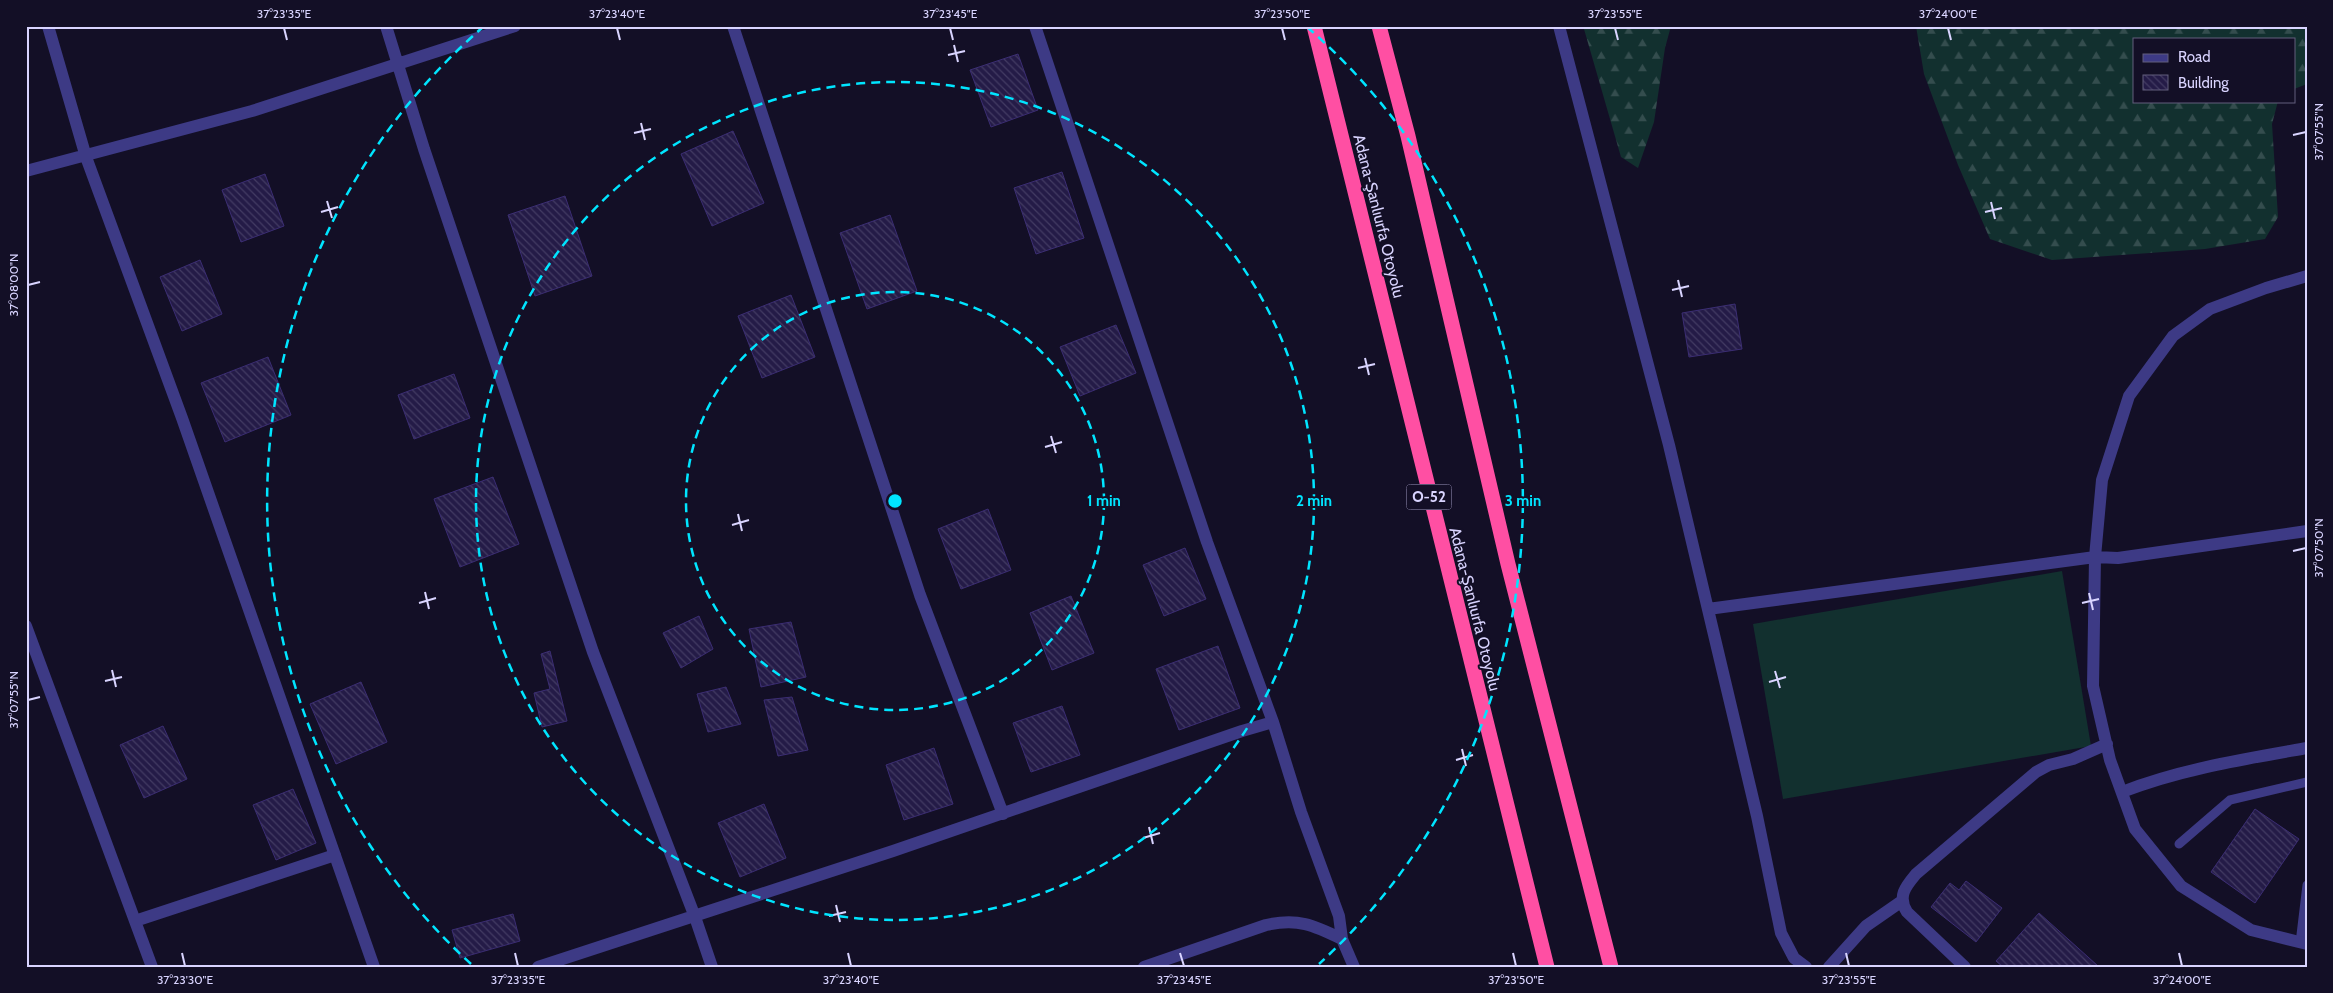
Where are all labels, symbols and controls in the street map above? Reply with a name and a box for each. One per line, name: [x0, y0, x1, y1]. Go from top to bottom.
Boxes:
text: 37°23'35"E: [257, 6, 312, 21]
text: 37°23'40"E: [589, 6, 646, 21]
text: 37°23'45"E: [923, 6, 978, 21]
text: 37°23'50"E: [1254, 6, 1310, 21]
text: 37°23'55"E: [1588, 6, 1643, 21]
text: 37°24'00"E: [1919, 6, 1978, 21]
legend: [2133, 38, 2296, 102]
text: Road: [2178, 48, 2211, 66]
text: Building: [2178, 74, 2229, 92]
text: 37°07'55"N: [2311, 103, 2326, 161]
street label: Adana-Şanlıurfa Otoyolu: [1349, 132, 1409, 300]
text: 37°08'00"N: [6, 254, 21, 316]
road number: O-52: [1406, 484, 1452, 510]
centre of rings: [886, 492, 904, 510]
text: 1 min: [1087, 492, 1121, 510]
text: 2 min: [1296, 492, 1332, 510]
text: 3 min: [1505, 492, 1541, 510]
text: 37°07'50"N: [2311, 518, 2326, 578]
street label: Adana-Şanlıurfa Otoyolu: [1445, 525, 1505, 693]
text: 37°07'55"N: [6, 671, 21, 729]
text: 37°23'30"E: [157, 972, 213, 987]
text: 37°23'35"E: [491, 972, 546, 987]
text: 37°23'40"E: [823, 972, 880, 987]
text: 37°23'45"E: [1157, 972, 1212, 987]
text: 37°23'50"E: [1488, 972, 1544, 987]
text: 37°23'55"E: [1822, 972, 1877, 987]
text: 37°24'00"E: [2153, 972, 2212, 987]

